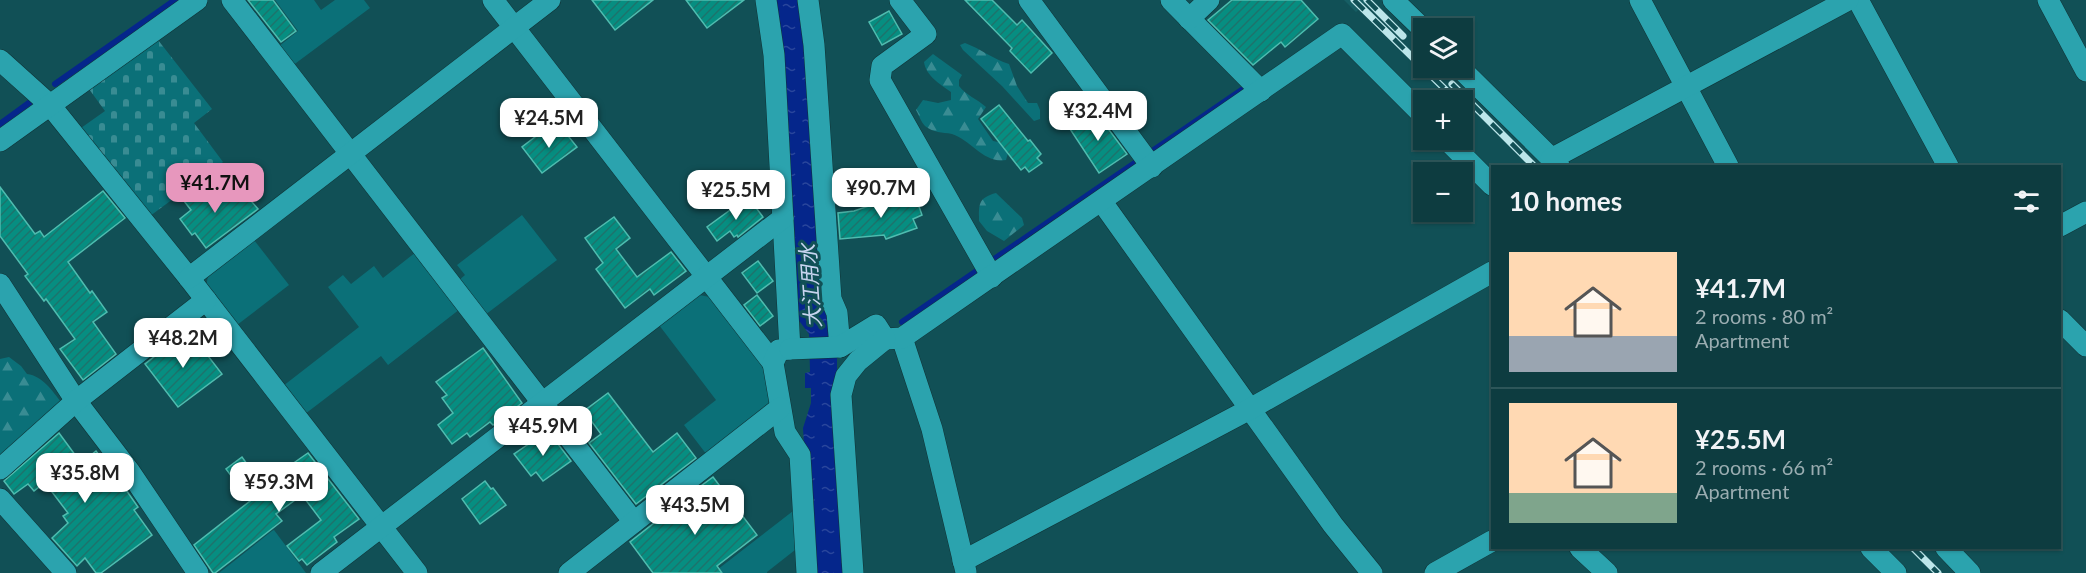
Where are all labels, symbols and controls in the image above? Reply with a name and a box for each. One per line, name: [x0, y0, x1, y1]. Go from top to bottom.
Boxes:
map controls: [1413, 18, 1473, 222]
button: layers: [1413, 18, 1473, 78]
button: +: [1413, 90, 1473, 150]
pin: ¥32.4M: [1049, 91, 1147, 142]
pin: ¥24.5M: [500, 98, 598, 149]
text: ¥32.4M: [1063, 98, 1133, 122]
text: ¥24.5M: [514, 105, 584, 129]
button: −: [1413, 162, 1473, 222]
pin: ¥41.7M: [166, 163, 264, 214]
pin: ¥90.7M: [832, 168, 930, 219]
text: ¥41.7M: [180, 170, 250, 194]
pin: ¥25.5M: [687, 170, 785, 221]
text: ¥90.7M: [846, 175, 916, 199]
text: ¥25.5M: [701, 177, 771, 201]
text: 10 homes: [1509, 185, 1622, 217]
icon: filters: [2010, 185, 2043, 218]
water label: 大江用水: [794, 241, 825, 329]
text: ¥41.7M: [1695, 272, 1786, 304]
icon: home: [1557, 276, 1629, 348]
text: 2 rooms · 80 m²: [1695, 304, 1833, 328]
pin: ¥48.2M: [134, 318, 232, 369]
text: ¥48.2M: [148, 325, 218, 349]
text: Apartment: [1695, 328, 1789, 352]
pin: ¥45.9M: [494, 406, 592, 457]
text: ¥45.9M: [508, 413, 578, 437]
text: ¥25.5M: [1695, 423, 1786, 455]
icon: home: [1557, 427, 1629, 499]
pin: ¥35.8M: [36, 453, 134, 504]
text: 2 rooms · 66 m²: [1695, 455, 1833, 479]
text: ¥35.8M: [50, 460, 120, 484]
pin: ¥59.3M: [230, 462, 328, 513]
text: ¥59.3M: [244, 469, 314, 493]
text: Apartment: [1695, 479, 1789, 503]
pin: ¥43.5M: [646, 485, 744, 536]
text: ¥43.5M: [660, 492, 730, 516]

